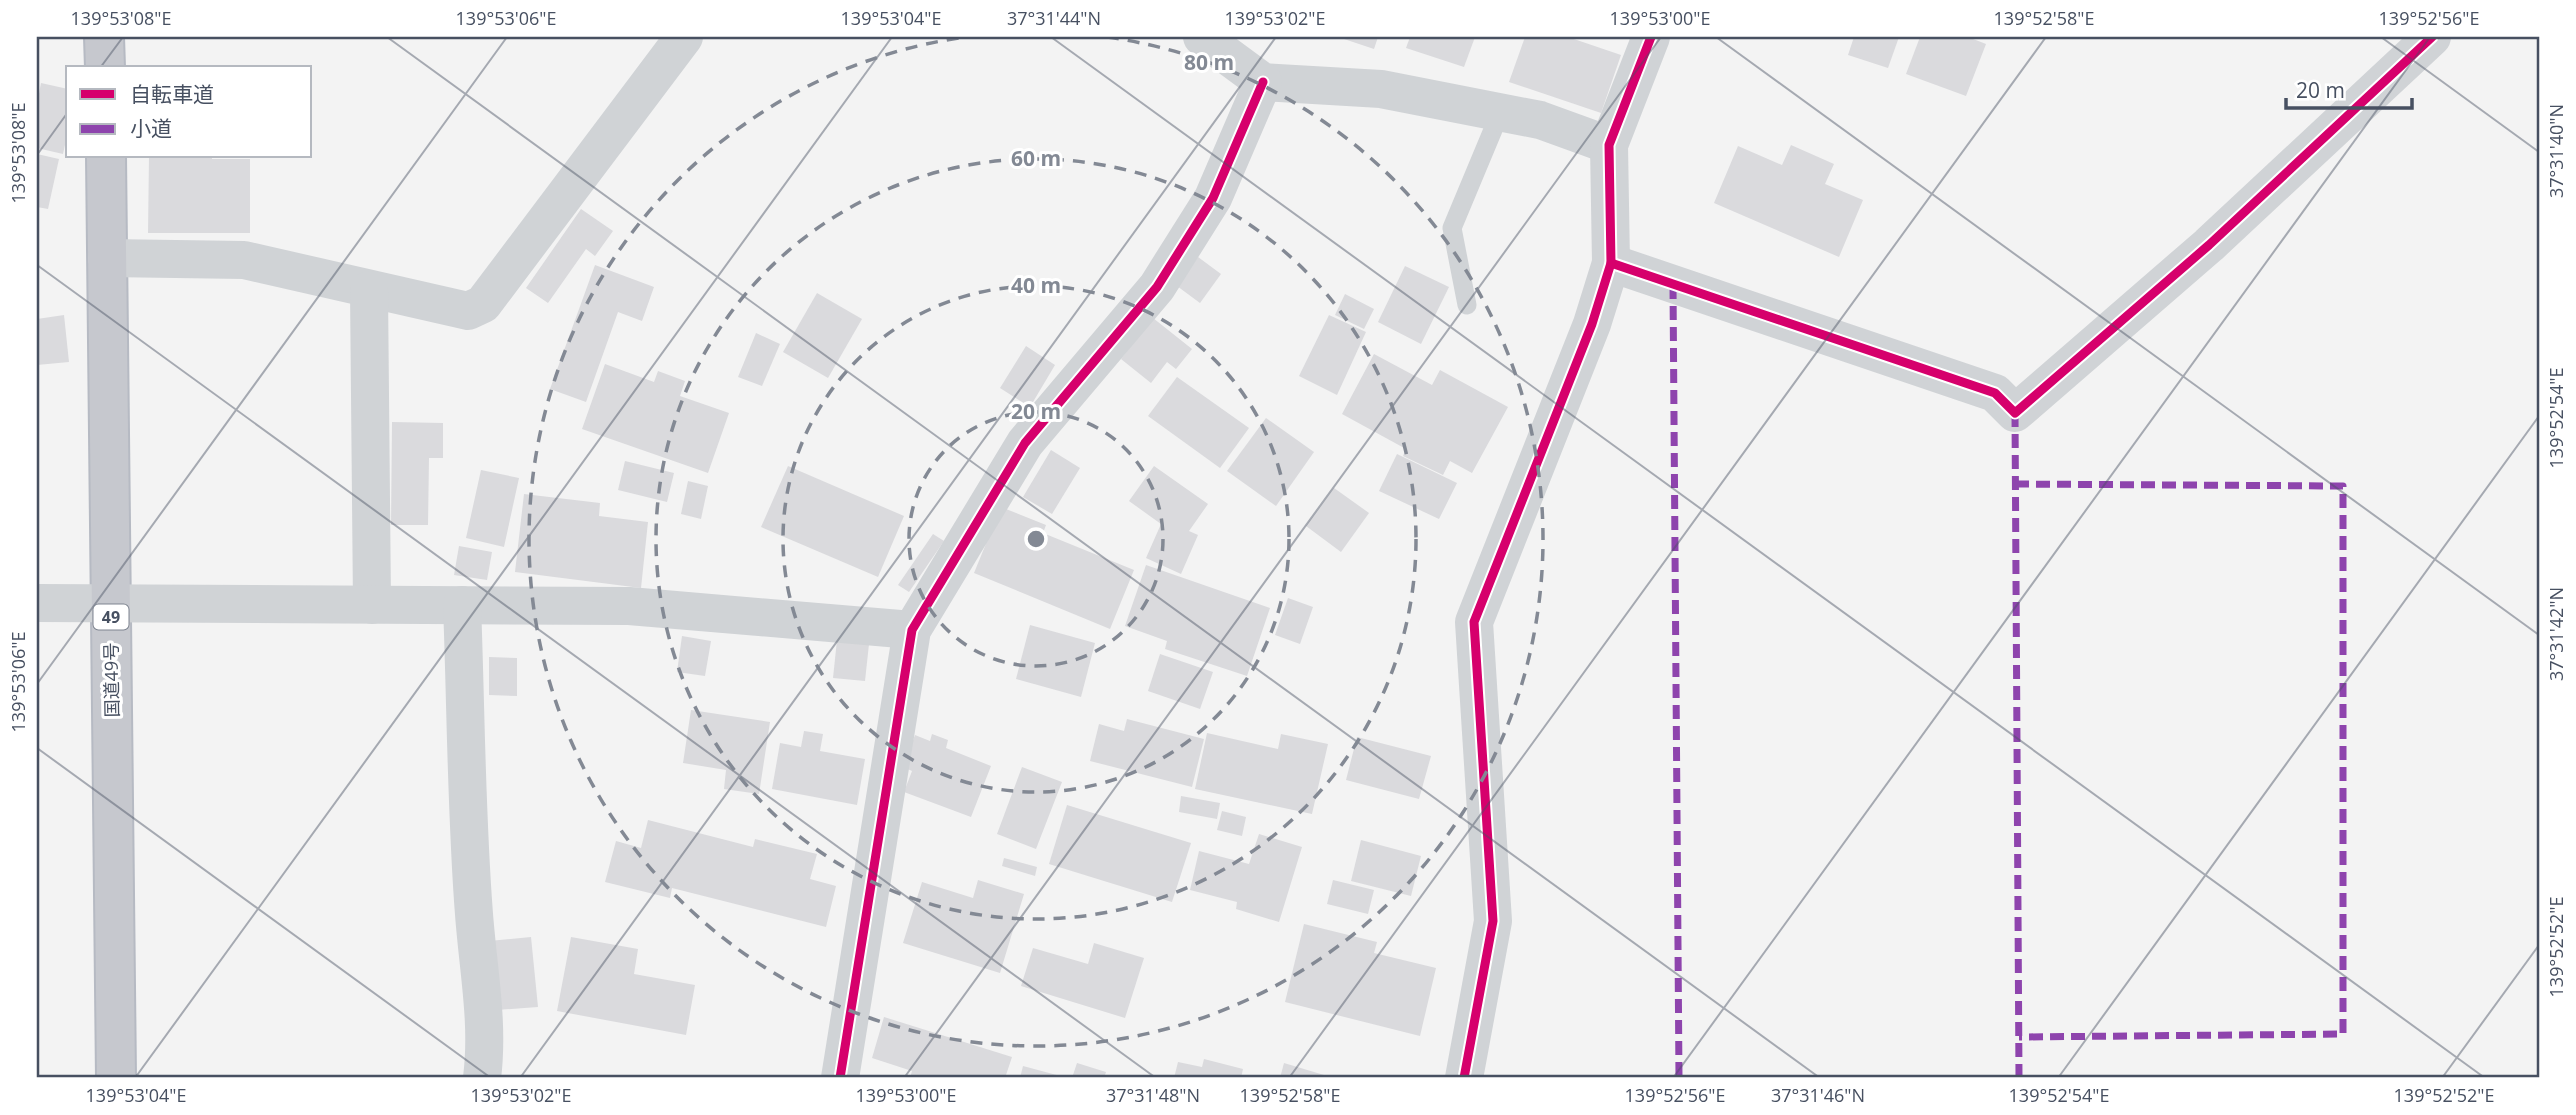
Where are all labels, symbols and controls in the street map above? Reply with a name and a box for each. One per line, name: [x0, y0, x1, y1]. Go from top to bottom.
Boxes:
text: 139°53'08"E: [71, 6, 171, 30]
text: 139°53'06"E: [456, 6, 556, 30]
text: 139°53'04"E: [841, 6, 941, 30]
text: 37°31'44"N: [1007, 6, 1101, 30]
text: 139°53'02"E: [1225, 6, 1325, 30]
text: 139°53'00"E: [1610, 6, 1710, 30]
text: 139°52'58"E: [1994, 6, 2094, 30]
text: 139°52'56"E: [2379, 6, 2479, 30]
text: 80 m: [1184, 48, 1234, 76]
legend: [66, 66, 312, 158]
scale bar: [2286, 66, 2412, 110]
text: 20 m: [2296, 76, 2345, 104]
text: 自転車道: [130, 80, 214, 108]
text: 139°53'08"E: [6, 103, 30, 203]
text: 37°31'40"N: [2544, 104, 2568, 198]
text: 小道: [130, 114, 172, 142]
text: 60 m: [1011, 144, 1061, 172]
text: 40 m: [1011, 271, 1061, 299]
text: 139°52'54"E: [2544, 368, 2568, 468]
text: 20 m: [1011, 397, 1061, 425]
centre of rings: [1024, 527, 1048, 551]
text: 37°31'42"N: [2544, 587, 2568, 681]
road number: 49: [94, 604, 128, 630]
text: 139°53'06"E: [6, 632, 30, 732]
street label: 国道49号: [98, 643, 124, 718]
text: 139°52'52"E: [2544, 897, 2568, 997]
text: 139°53'04"E: [86, 1083, 186, 1107]
text: 139°53'02"E: [471, 1083, 571, 1107]
text: 139°53'00"E: [856, 1083, 956, 1107]
text: 37°31'48"N: [1106, 1083, 1200, 1107]
text: 139°52'58"E: [1240, 1083, 1340, 1107]
text: 139°52'56"E: [1625, 1083, 1725, 1107]
text: 37°31'46"N: [1771, 1083, 1865, 1107]
text: 139°52'54"E: [2009, 1083, 2109, 1107]
text: 139°52'52"E: [2394, 1083, 2494, 1107]

